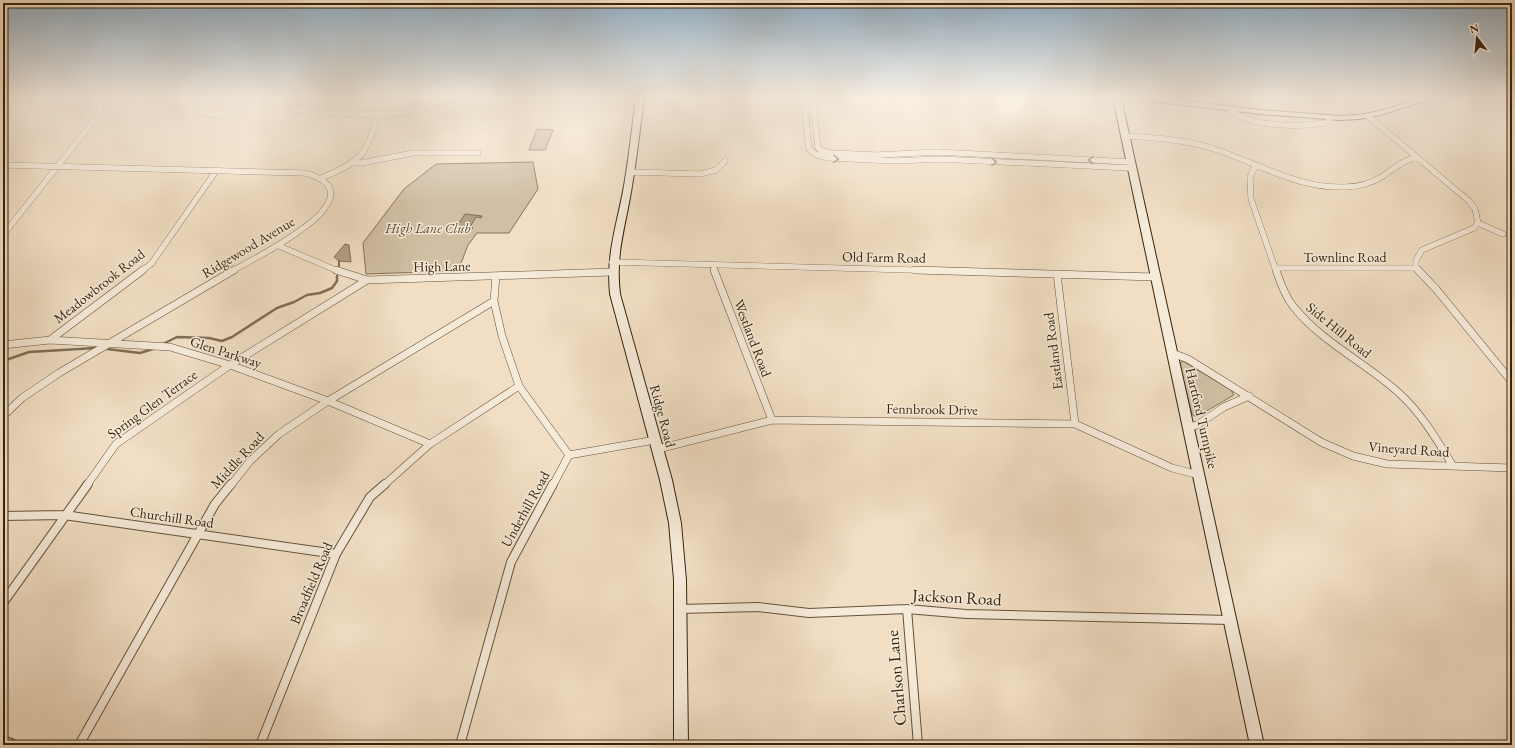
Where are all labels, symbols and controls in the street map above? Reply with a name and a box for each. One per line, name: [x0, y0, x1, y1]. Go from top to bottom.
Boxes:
north arrow: [1457, 18, 1497, 58]
text: N: [1468, 20, 1481, 36]
one-way arrow: [833, 154, 839, 163]
one-way arrow: [1088, 155, 1094, 164]
one-way arrow: [991, 158, 997, 166]
street label: Ridgewood Avenue: [198, 212, 298, 282]
park label: High Lane Club: [384, 219, 471, 237]
street label: Meadowbrook Road: [50, 244, 149, 327]
street label: Old Farm Road: [842, 247, 927, 267]
street label: Townline Road: [1303, 248, 1388, 266]
street label: High Lane: [413, 256, 471, 276]
street label: Westland Road: [730, 297, 776, 380]
street label: Side Hill Road: [1303, 298, 1376, 362]
street label: Eastland Road: [1039, 310, 1067, 391]
street label: Glen Parkway: [188, 332, 265, 372]
street label: Spring Glen Terrace: [104, 365, 201, 443]
street label: Hartford Turnpike: [1182, 366, 1222, 471]
street label: Ridge Road: [646, 383, 680, 450]
street label: Fennbrook Drive: [886, 399, 979, 419]
street label: Middle Road: [206, 427, 268, 492]
street label: Vineyard Road: [1368, 437, 1451, 461]
street label: Underhill Road: [497, 467, 554, 550]
street label: Churchill Road: [129, 502, 216, 532]
street label: Broadfield Road: [286, 538, 337, 627]
street label: Jackson Road: [910, 584, 1003, 610]
street label: Charlson Lane: [881, 629, 911, 727]

